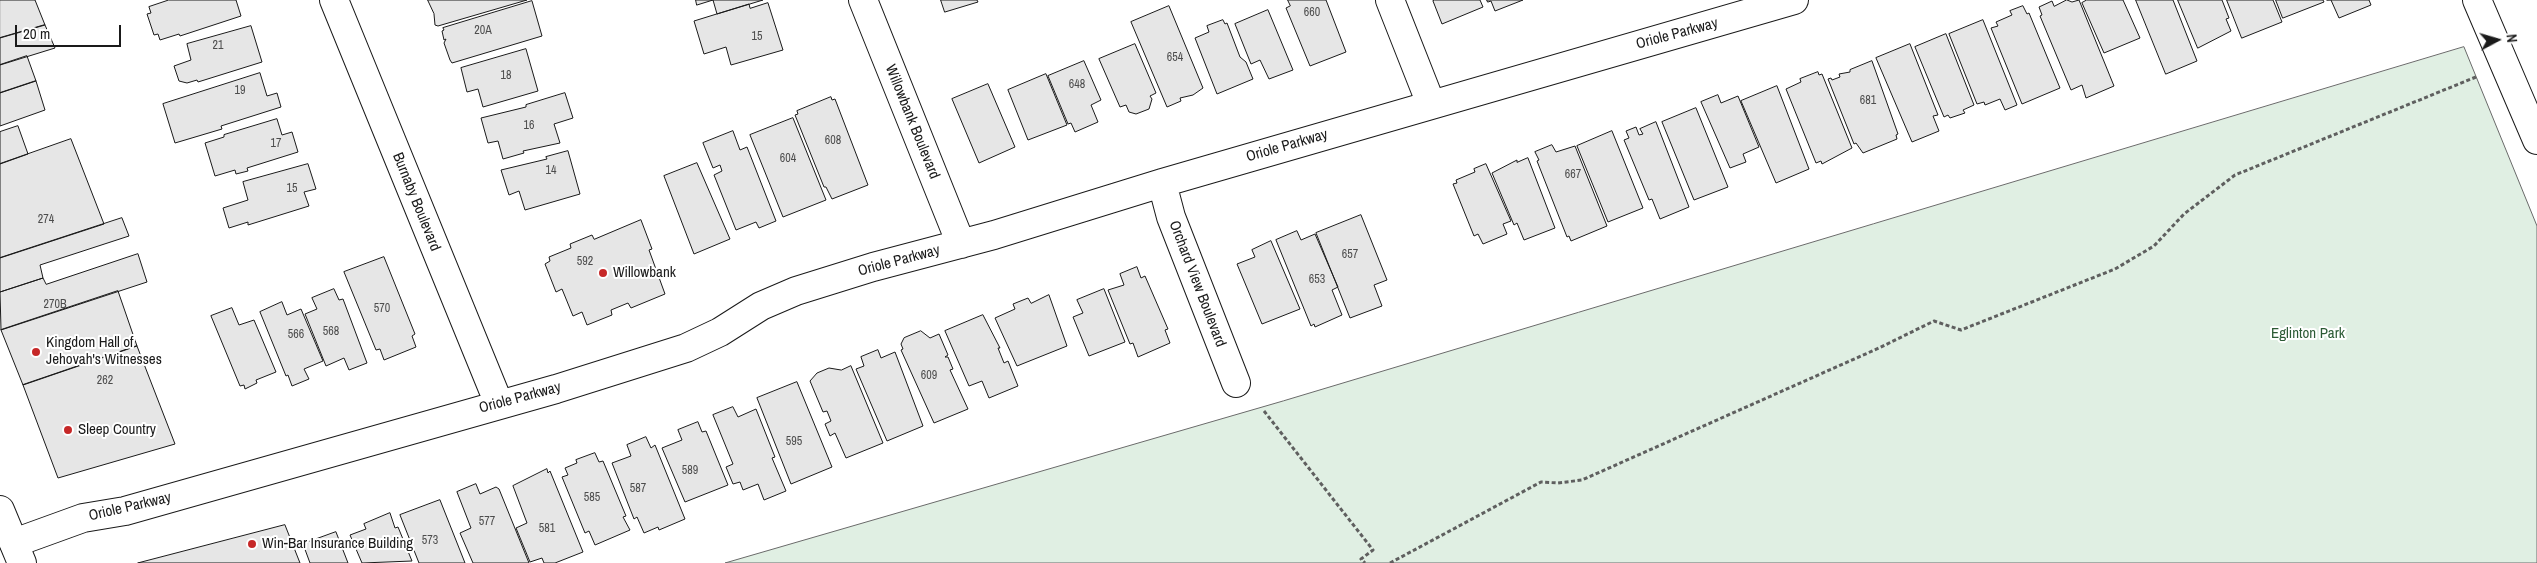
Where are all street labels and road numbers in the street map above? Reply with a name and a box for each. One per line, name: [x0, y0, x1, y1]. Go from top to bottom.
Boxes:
street label: Oriole Parkway: [1634, 14, 1720, 54]
street label: Willowbank Boulevard: [881, 62, 943, 182]
street label: Oriole Parkway: [1244, 126, 1330, 166]
street label: Burnaby Boulevard: [388, 150, 444, 254]
street label: Orchard View Boulevard: [1165, 218, 1229, 350]
street label: Oriole Parkway: [856, 241, 942, 281]
street label: Oriole Parkway: [477, 378, 563, 418]
street label: Oriole Parkway: [87, 489, 173, 525]

